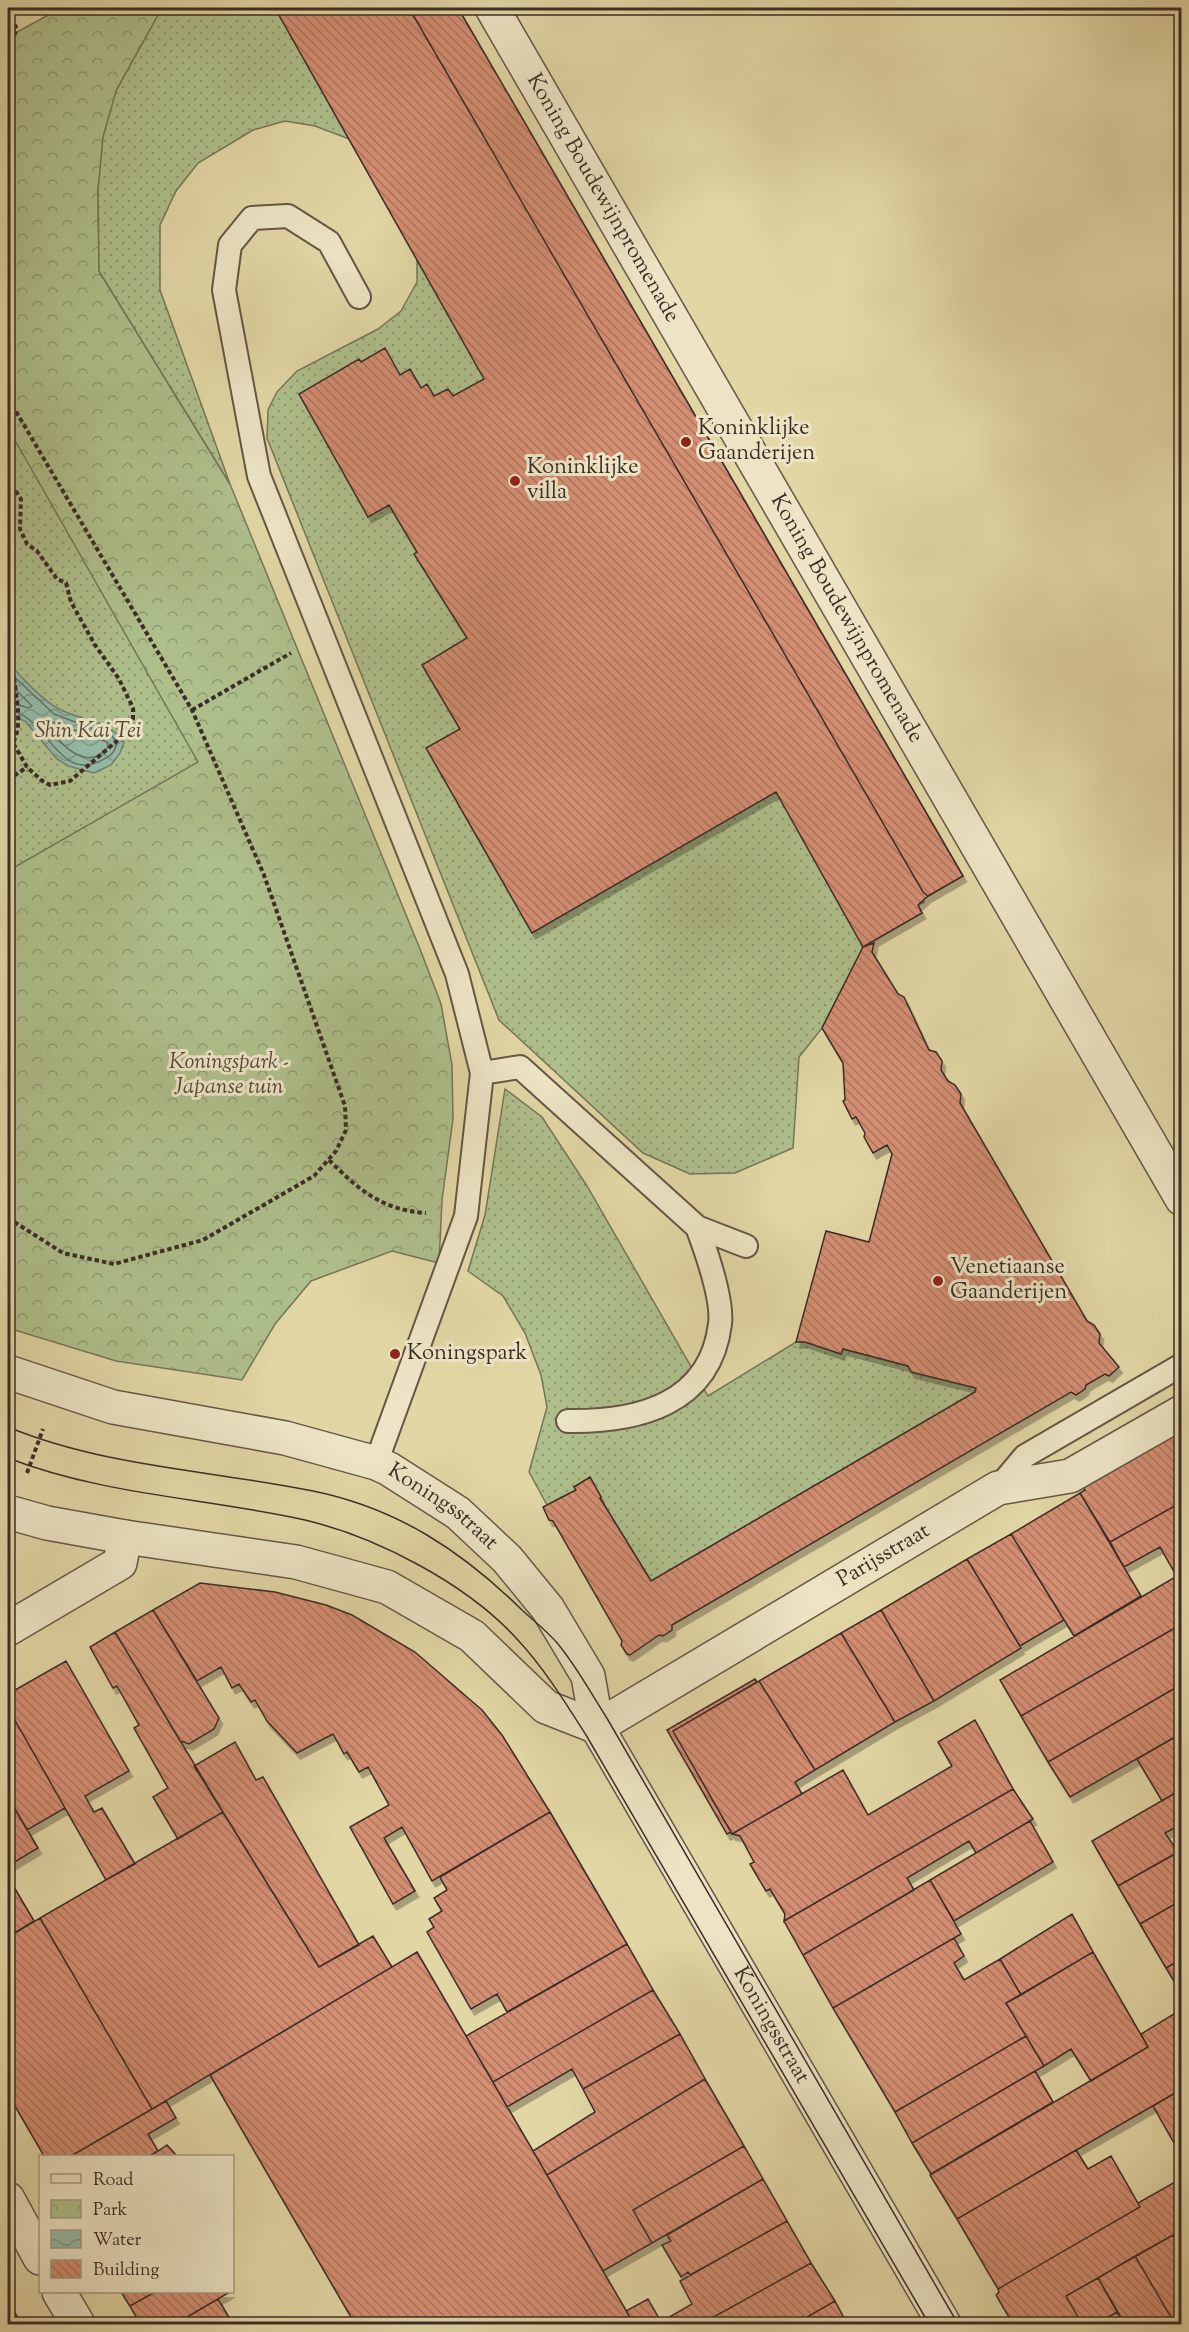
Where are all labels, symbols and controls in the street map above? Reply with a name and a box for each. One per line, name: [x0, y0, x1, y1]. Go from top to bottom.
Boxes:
street label: Koning Boudewijnpromenade: [518, 68, 687, 329]
place label: Koninklijke Gaanderijen: [698, 413, 815, 470]
marker: Koninklijke Gaanderijen: [679, 435, 693, 449]
place label: Koninklijke villa: [527, 452, 639, 509]
marker: Koninklijke villa: [508, 474, 522, 488]
street label: Koning Boudewijnpromenade: [761, 488, 931, 749]
park label: Shin Kai Tei: [35, 716, 141, 748]
park label: Koningspark - Japanse tuin: [169, 1047, 289, 1104]
place label: Venetiaanse Gaanderijen: [950, 1252, 1067, 1309]
marker: Venetiaanse Gaanderijen: [931, 1274, 945, 1288]
place label: Koningspark: [407, 1338, 528, 1370]
marker: Koningspark: [388, 1347, 402, 1361]
street label: Koningsstraat: [381, 1456, 505, 1559]
street label: Parijsstraat: [831, 1516, 937, 1596]
street label: Koningsstraat: [724, 1961, 817, 2090]
legend: [39, 2155, 234, 2293]
text: Road: [93, 2168, 133, 2194]
text: Park: [93, 2198, 128, 2224]
text: Water: [93, 2228, 142, 2254]
text: Building: [93, 2258, 159, 2284]

